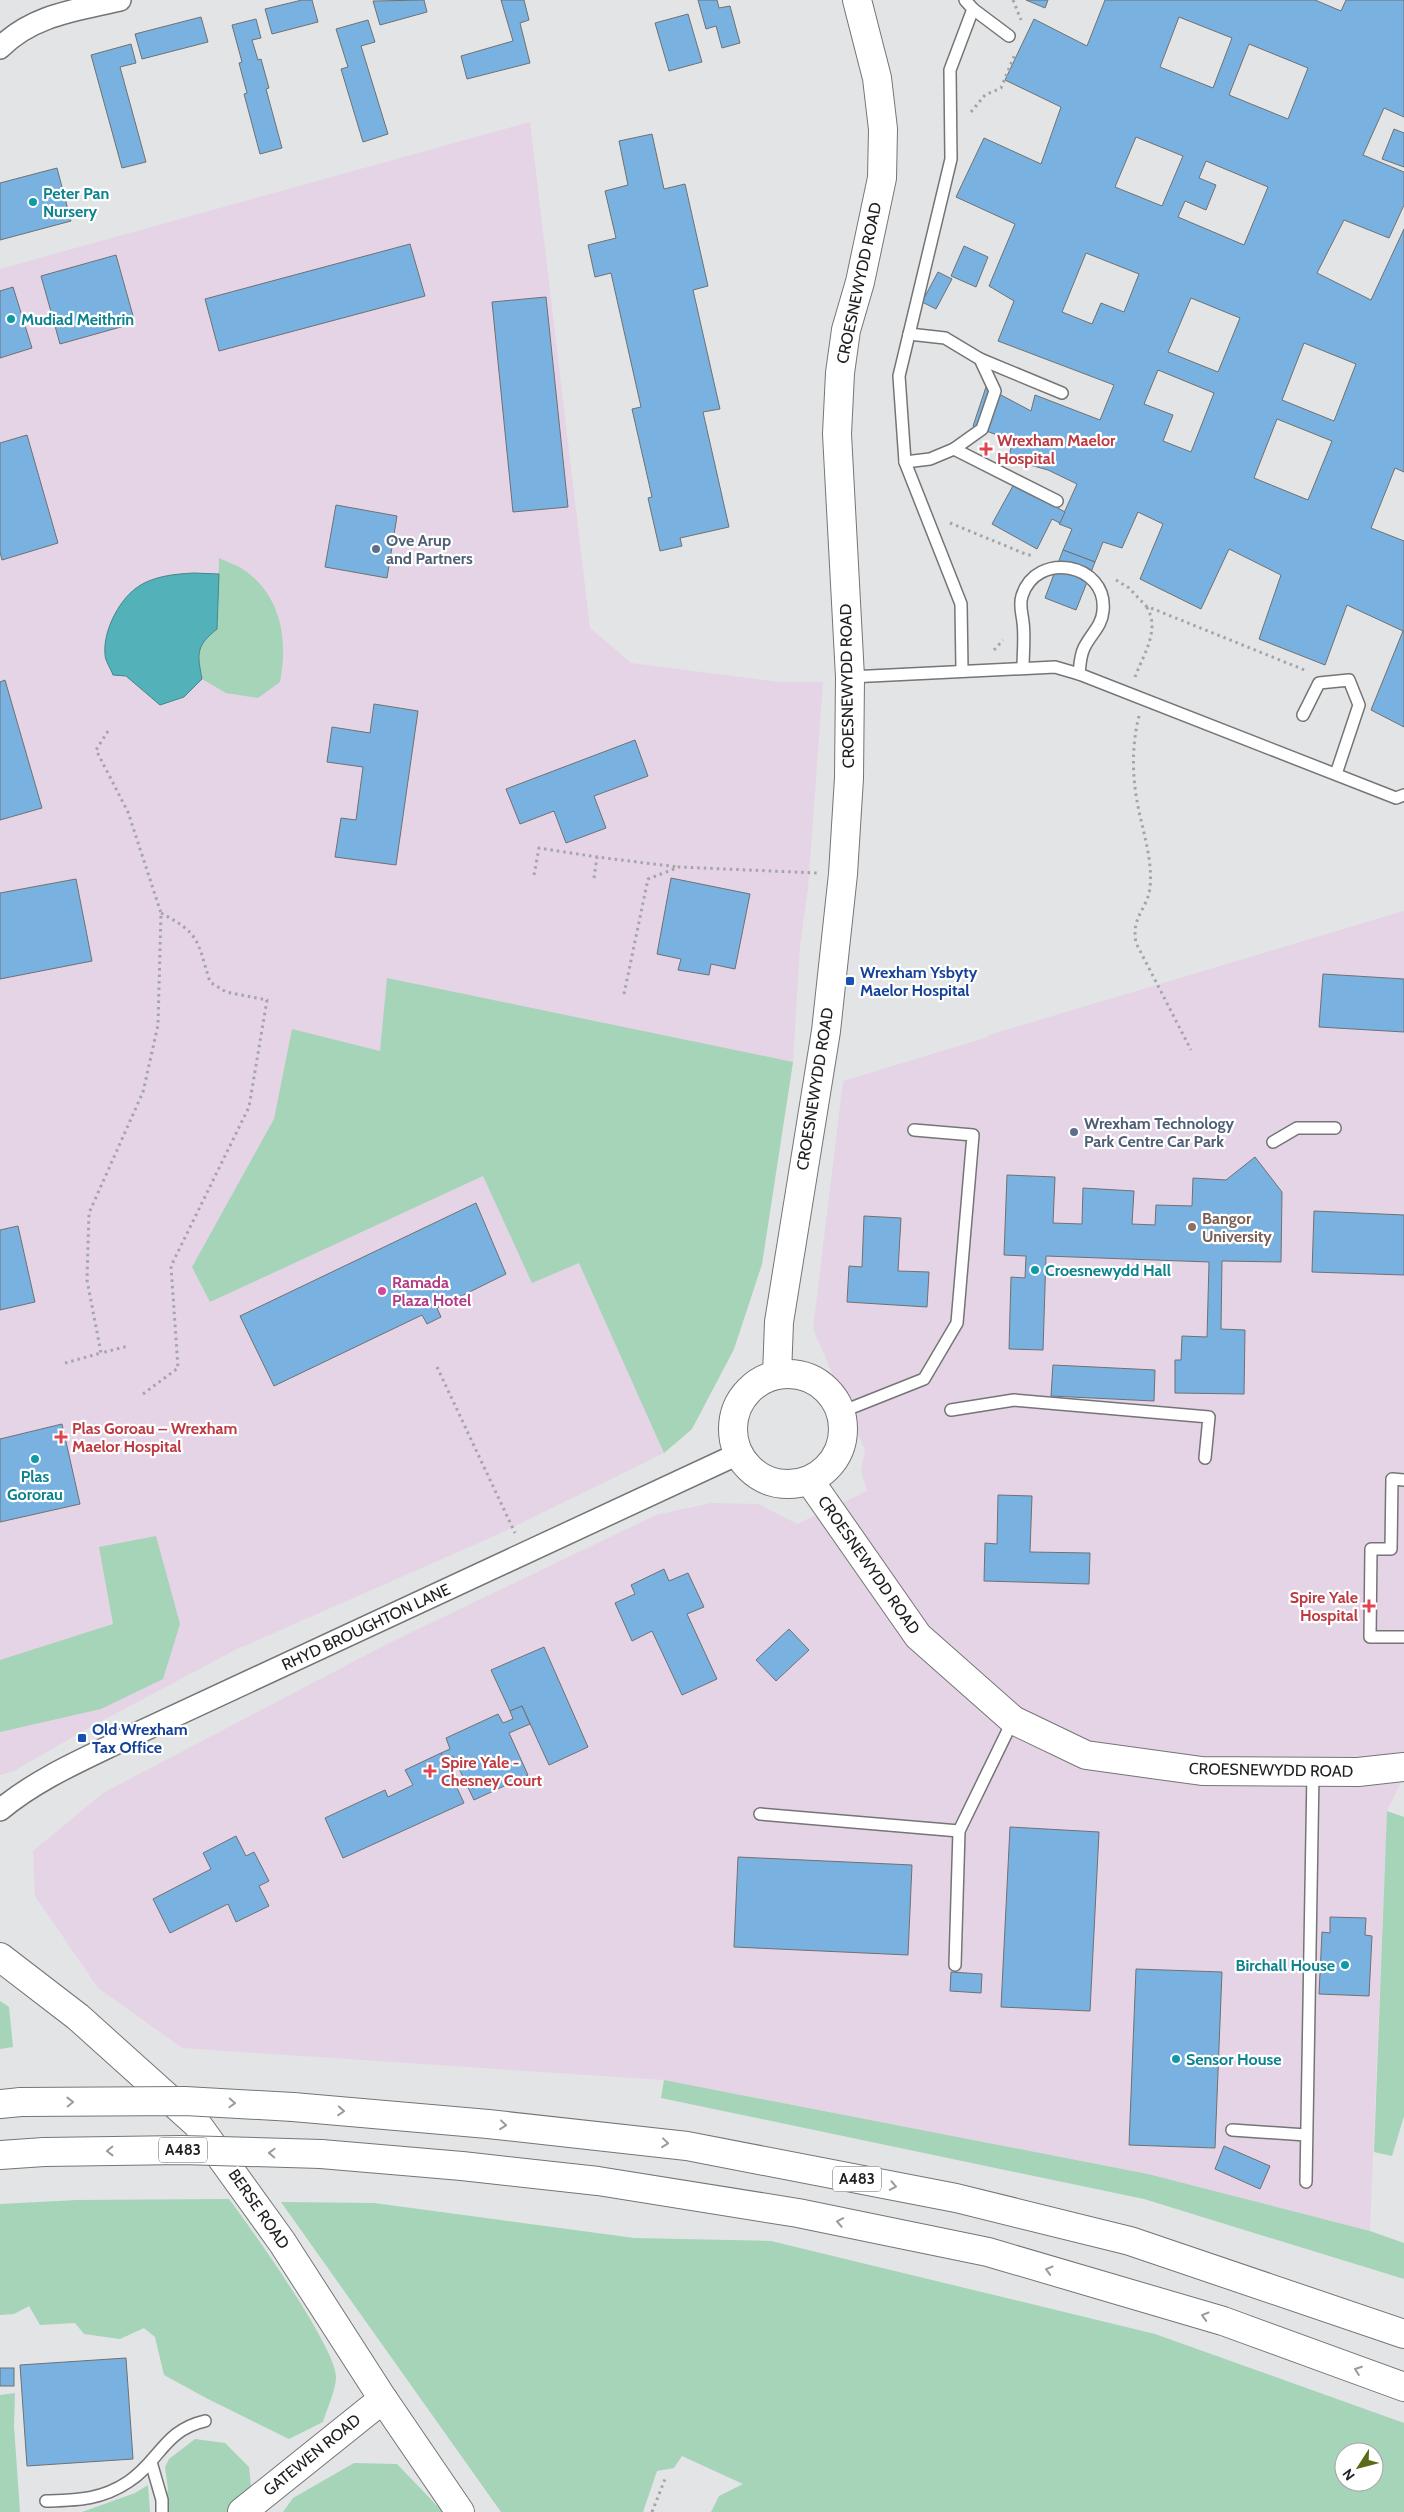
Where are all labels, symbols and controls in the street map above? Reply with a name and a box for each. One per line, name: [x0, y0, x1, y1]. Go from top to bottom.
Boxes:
place label: Peter Pan Nursery: [43, 184, 109, 221]
marker: Peter Pan Nursery: [27, 196, 39, 208]
street label: CROESNEWYDD ROAD: [833, 201, 885, 365]
place label: Mudiad Meithrin: [21, 310, 134, 329]
marker: Mudiad Meithrin: [5, 313, 17, 325]
place label: Wrexham Maelor Hospital: [997, 431, 1116, 468]
marker: Wrexham Maelor Hospital: [979, 442, 993, 456]
place label: Ove Arup and Partners: [386, 531, 473, 568]
marker: Ove Arup and Partners: [370, 543, 382, 555]
street label: CROESNEWYDD ROAD: [836, 604, 858, 768]
place label: Wrexham Ysbyty Maelor Hospital: [860, 963, 978, 1000]
marker: Wrexham Ysbyty Maelor Hospital: [844, 975, 856, 987]
street label: CROESNEWYDD ROAD: [793, 1006, 837, 1172]
place label: Wrexham Technology Park Centre Car Park: [1084, 1114, 1235, 1151]
marker: Wrexham Technology Park Centre Car Park: [1068, 1126, 1080, 1138]
place label: Bangor University: [1202, 1209, 1272, 1246]
marker: Bangor University: [1186, 1221, 1198, 1233]
place label: Croesnewydd Hall: [1045, 1261, 1171, 1280]
marker: Croesnewydd Hall: [1029, 1264, 1041, 1276]
place label: Ramada Plaza Hotel: [392, 1273, 471, 1310]
marker: Ramada Plaza Hotel: [376, 1285, 388, 1297]
place label: Plas Goroau – Wrexham Maelor Hospital: [72, 1419, 238, 1456]
marker: Plas Goroau – Wrexham Maelor Hospital: [54, 1430, 68, 1444]
marker: Plas Gororau: [29, 1453, 41, 1465]
place label: Plas Gororau: [7, 1467, 63, 1504]
street label: CROESNEWYDD ROAD: [814, 1492, 924, 1638]
street label: RHYD BROUGHTON LANE: [279, 1580, 453, 1674]
place label: Spire Yale Hospital: [1290, 1588, 1358, 1625]
marker: Spire Yale Hospital: [1362, 1599, 1376, 1613]
place label: Old Wrexham Tax Office: [92, 1720, 188, 1757]
marker: Old Wrexham Tax Office: [76, 1732, 88, 1744]
place label: Spire Yale - Chesney Court: [441, 1753, 543, 1790]
street label: CROESNEWYDD ROAD: [1189, 1759, 1353, 1781]
marker: Spire Yale - Chesney Court: [423, 1764, 437, 1778]
place label: Birchall House: [1236, 1956, 1335, 1975]
marker: Birchall House: [1339, 1959, 1351, 1971]
place label: Sensor House: [1186, 2050, 1282, 2069]
marker: Sensor House: [1170, 2053, 1182, 2065]
one-way arrow: [66, 2097, 74, 2107]
one-way arrow: [229, 2098, 237, 2109]
one-way arrow: [338, 2105, 346, 2116]
one-way arrow: [499, 2119, 507, 2130]
one-way arrow: [661, 2137, 669, 2148]
road number: A483: [159, 2138, 207, 2162]
one-way arrow: [106, 2146, 114, 2156]
one-way arrow: [268, 2147, 276, 2158]
street label: BERSE ROAD: [225, 2165, 293, 2253]
road number: A483: [833, 2166, 881, 2192]
one-way arrow: [889, 2180, 898, 2190]
one-way arrow: [836, 2217, 844, 2227]
one-way arrow: [1046, 2265, 1054, 2275]
one-way arrow: [1202, 2311, 1210, 2321]
one-way arrow: [1354, 2366, 1363, 2376]
street label: GATEWEN ROAD: [260, 2410, 364, 2500]
north arrow: [1334, 2442, 1384, 2492]
text: N: [1338, 2465, 1359, 2484]

